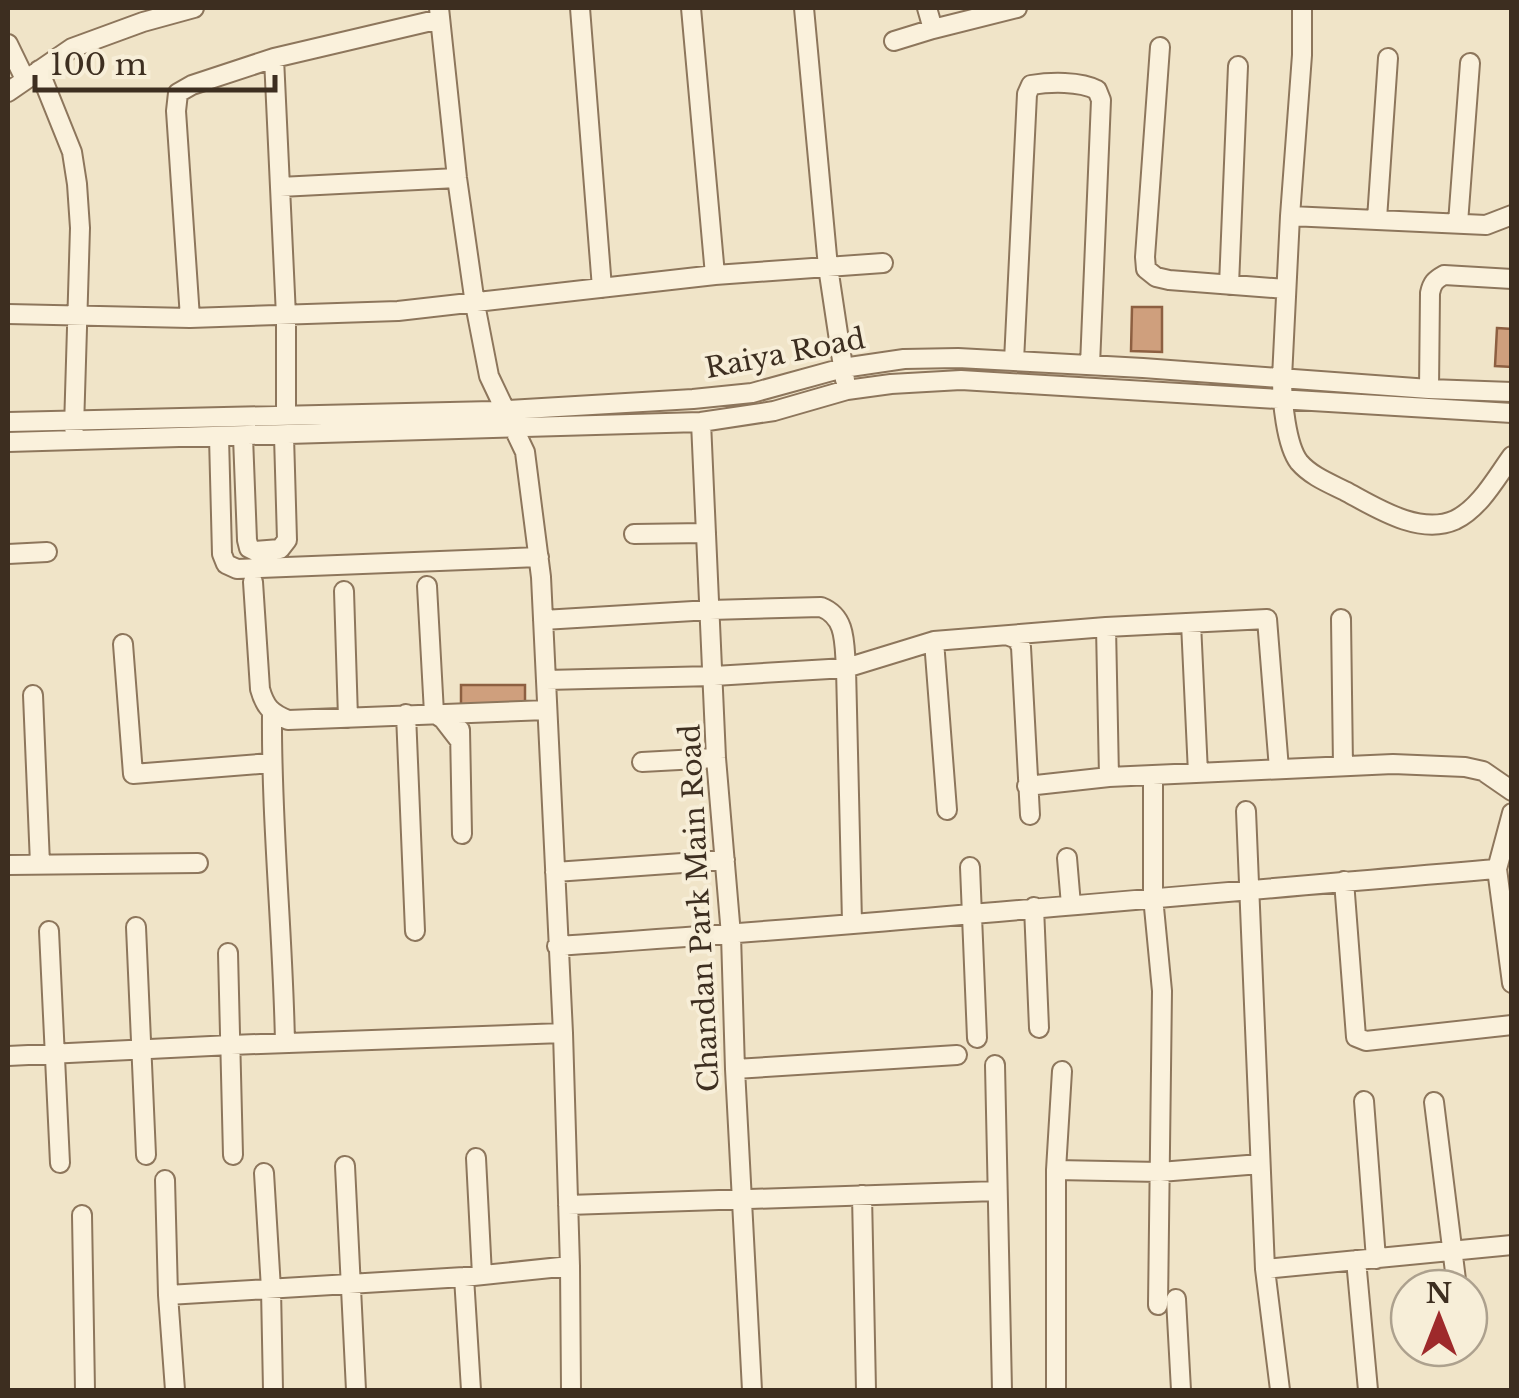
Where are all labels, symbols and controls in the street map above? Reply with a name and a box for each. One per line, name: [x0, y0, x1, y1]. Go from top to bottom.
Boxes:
scale bar: [35, 30, 275, 92]
text: 100 m: [50, 46, 147, 83]
street label: Raiya Road: [702, 321, 868, 386]
street label: Chandan Park Main Road: [672, 723, 727, 1093]
north arrow: [1389, 1268, 1489, 1368]
text: N: [1426, 1276, 1452, 1311]

